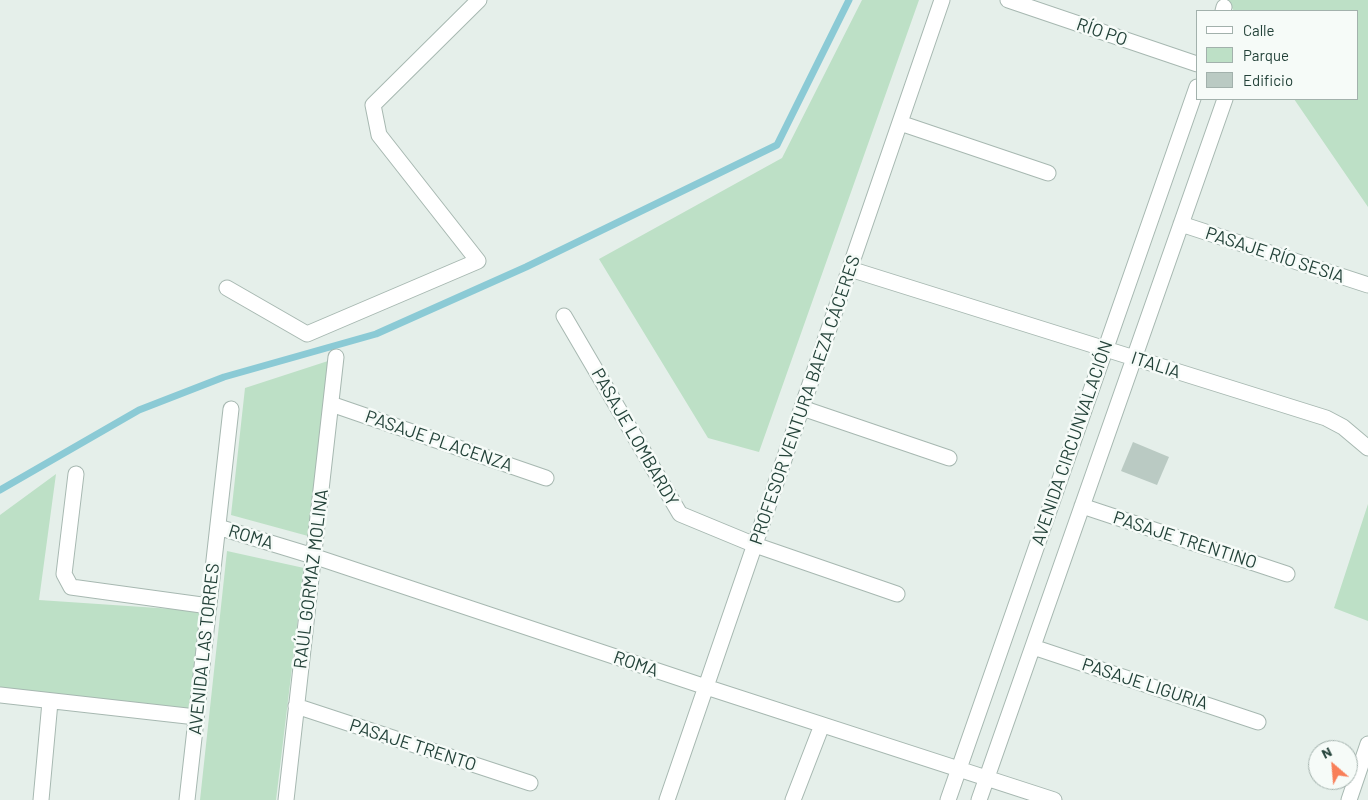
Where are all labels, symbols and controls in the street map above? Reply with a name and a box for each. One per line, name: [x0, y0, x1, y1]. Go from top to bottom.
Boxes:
legend: [1196, 10, 1358, 100]
street label: RÍO PO: [1074, 13, 1130, 51]
text: Calle: [1243, 21, 1275, 39]
text: Parque: [1243, 46, 1289, 64]
text: Edificio: [1243, 71, 1293, 89]
street label: PASAJE RÍO SESIA: [1203, 222, 1347, 288]
street label: PROFESOR VENTURA BAEZA CÁCERES: [745, 252, 865, 548]
street label: AVENIDA CIRCUNVALACIÓN: [1027, 338, 1117, 548]
street label: ITALIA: [1129, 347, 1183, 383]
street label: PASAJE LOMBARDY: [587, 364, 683, 510]
street label: PASAJE PLACENZA: [363, 406, 515, 476]
street label: RAÚL GORMAZ MOLINA: [289, 488, 333, 670]
street label: PASAJE TRENTINO: [1110, 507, 1260, 573]
street label: ROMA: [226, 520, 276, 554]
street label: AVENIDA LAS TORRES: [184, 562, 224, 736]
street label: ROMA: [611, 646, 661, 682]
street label: PASAJE LIGURIA: [1079, 653, 1211, 715]
street label: PASAJE TRENTO: [347, 714, 479, 776]
north arrow: [1308, 740, 1358, 790]
text: N: [1318, 742, 1334, 762]

